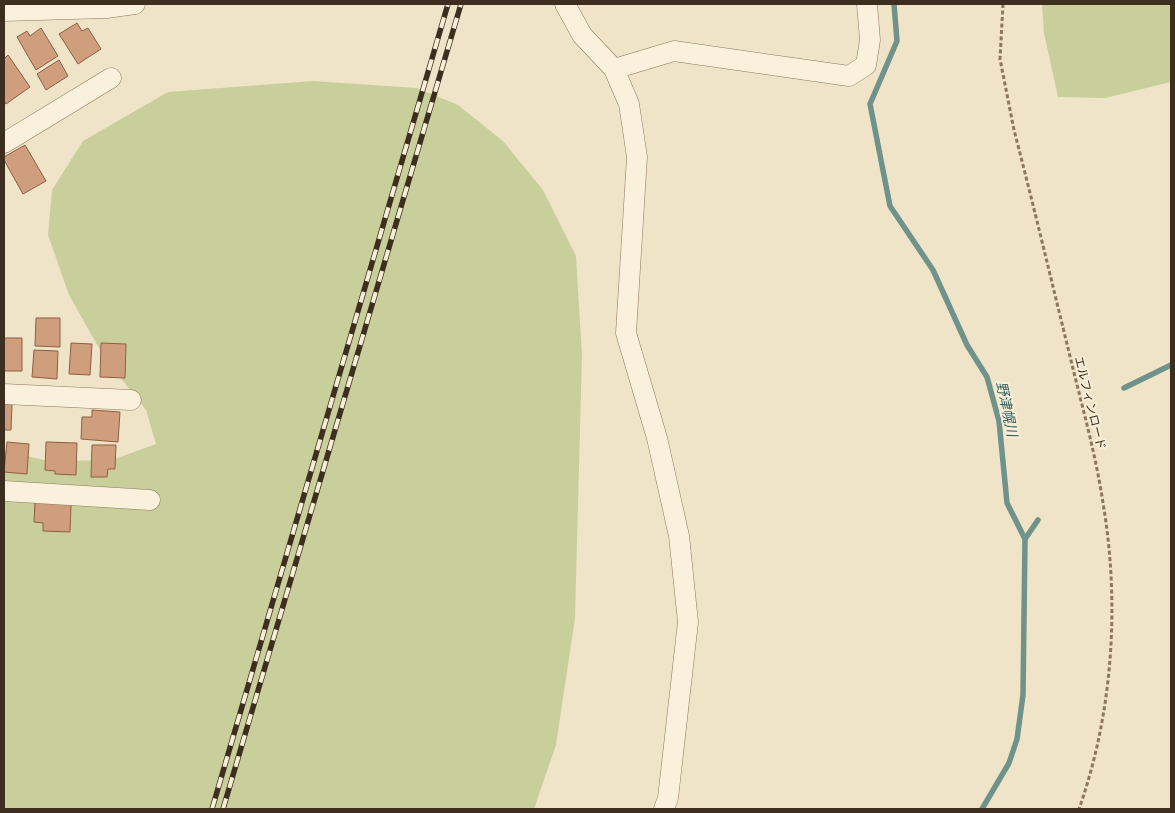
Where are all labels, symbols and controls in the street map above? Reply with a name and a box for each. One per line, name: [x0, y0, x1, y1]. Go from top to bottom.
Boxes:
street label: エルフィンロード: [1071, 355, 1109, 451]
water label: 野津幌川: [991, 380, 1023, 440]

